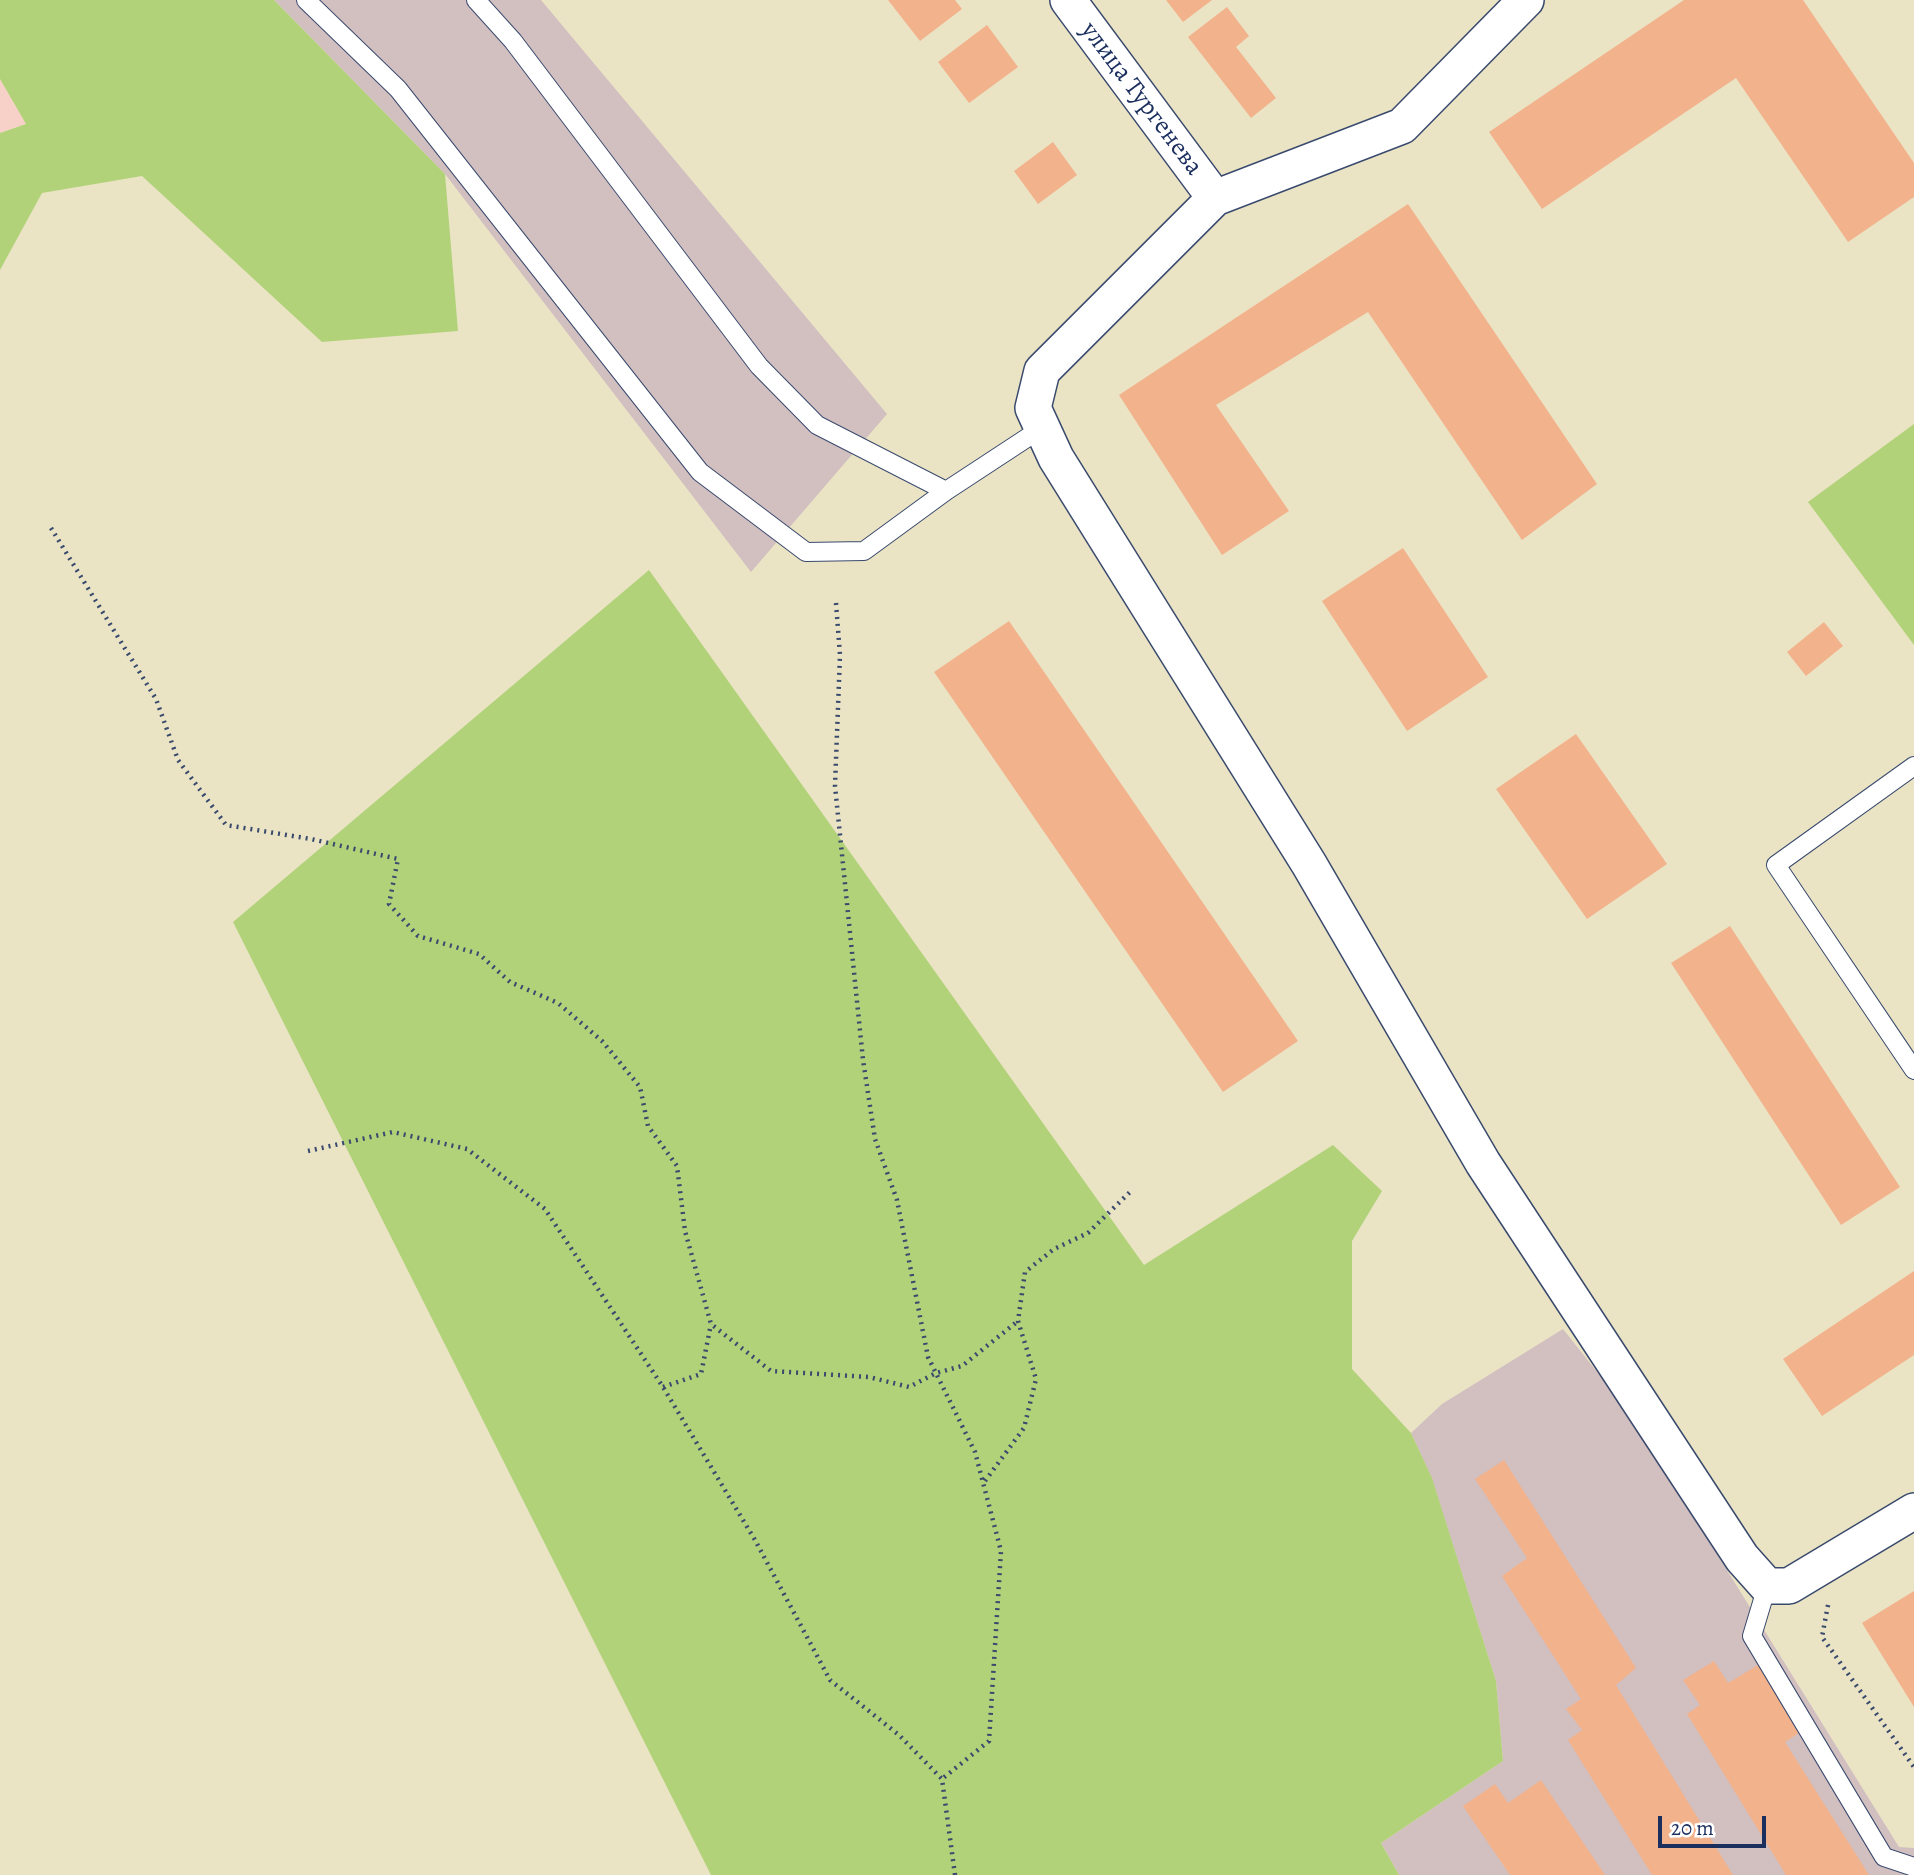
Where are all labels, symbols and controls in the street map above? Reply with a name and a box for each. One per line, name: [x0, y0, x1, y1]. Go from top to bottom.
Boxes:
street label: улица Тургенева: [1073, 16, 1209, 182]
scale bar: [1662, 1801, 1770, 1845]
text: 20 m: [1671, 1814, 1714, 1842]

